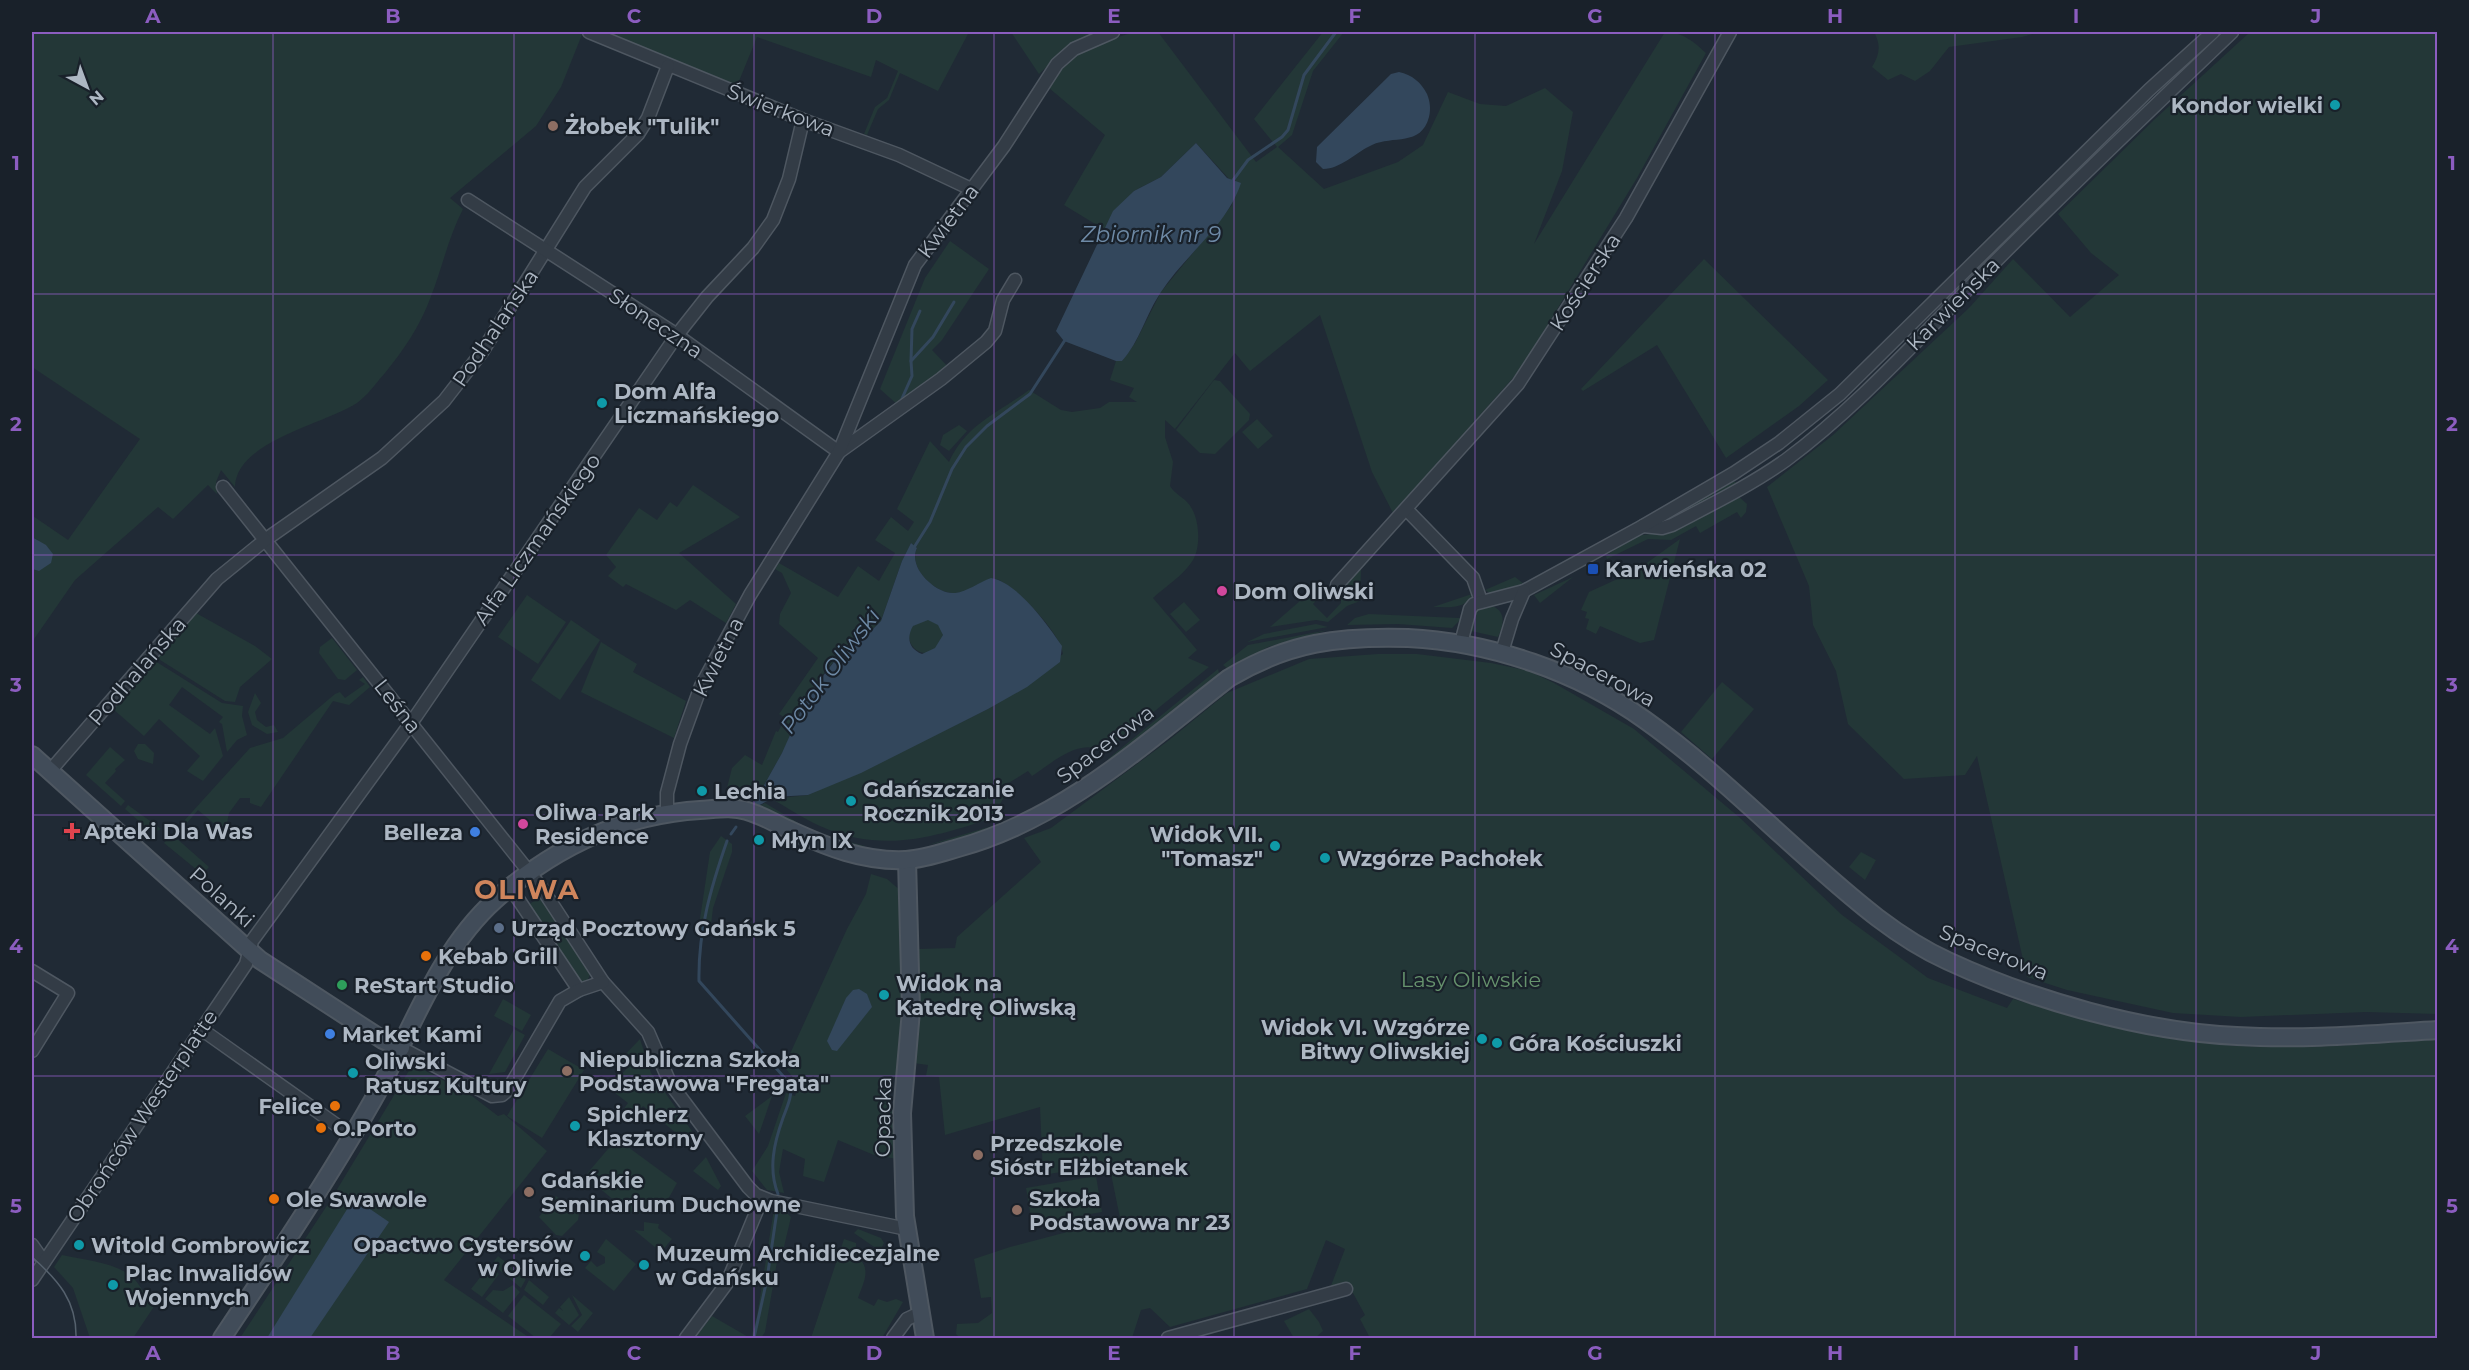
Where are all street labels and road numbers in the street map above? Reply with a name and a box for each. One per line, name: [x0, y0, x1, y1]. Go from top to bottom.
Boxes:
street label: Świerkowa: [724, 78, 838, 142]
street label: Kwietna: [912, 179, 984, 263]
street label: Kościerska: [1544, 229, 1626, 335]
street label: Karwieńska: [1901, 252, 2005, 356]
street label: Podhalańska: [447, 265, 543, 391]
street label: Słoneczna: [604, 282, 708, 364]
street label: Alfa Liczmańskiego: [468, 448, 606, 630]
street label: Podhalańska: [83, 611, 191, 731]
street label: Kwietna: [687, 613, 749, 701]
street label: Spacerowa: [1546, 636, 1660, 712]
street label: Leśna: [369, 674, 427, 738]
street label: Spacerowa: [1051, 699, 1159, 789]
street label: Polanki: [184, 861, 260, 933]
street label: Spacerowa: [1936, 919, 2052, 985]
street label: Obrońców Westerplatte: [61, 1005, 223, 1227]
street label: Opacka: [870, 1076, 896, 1158]

